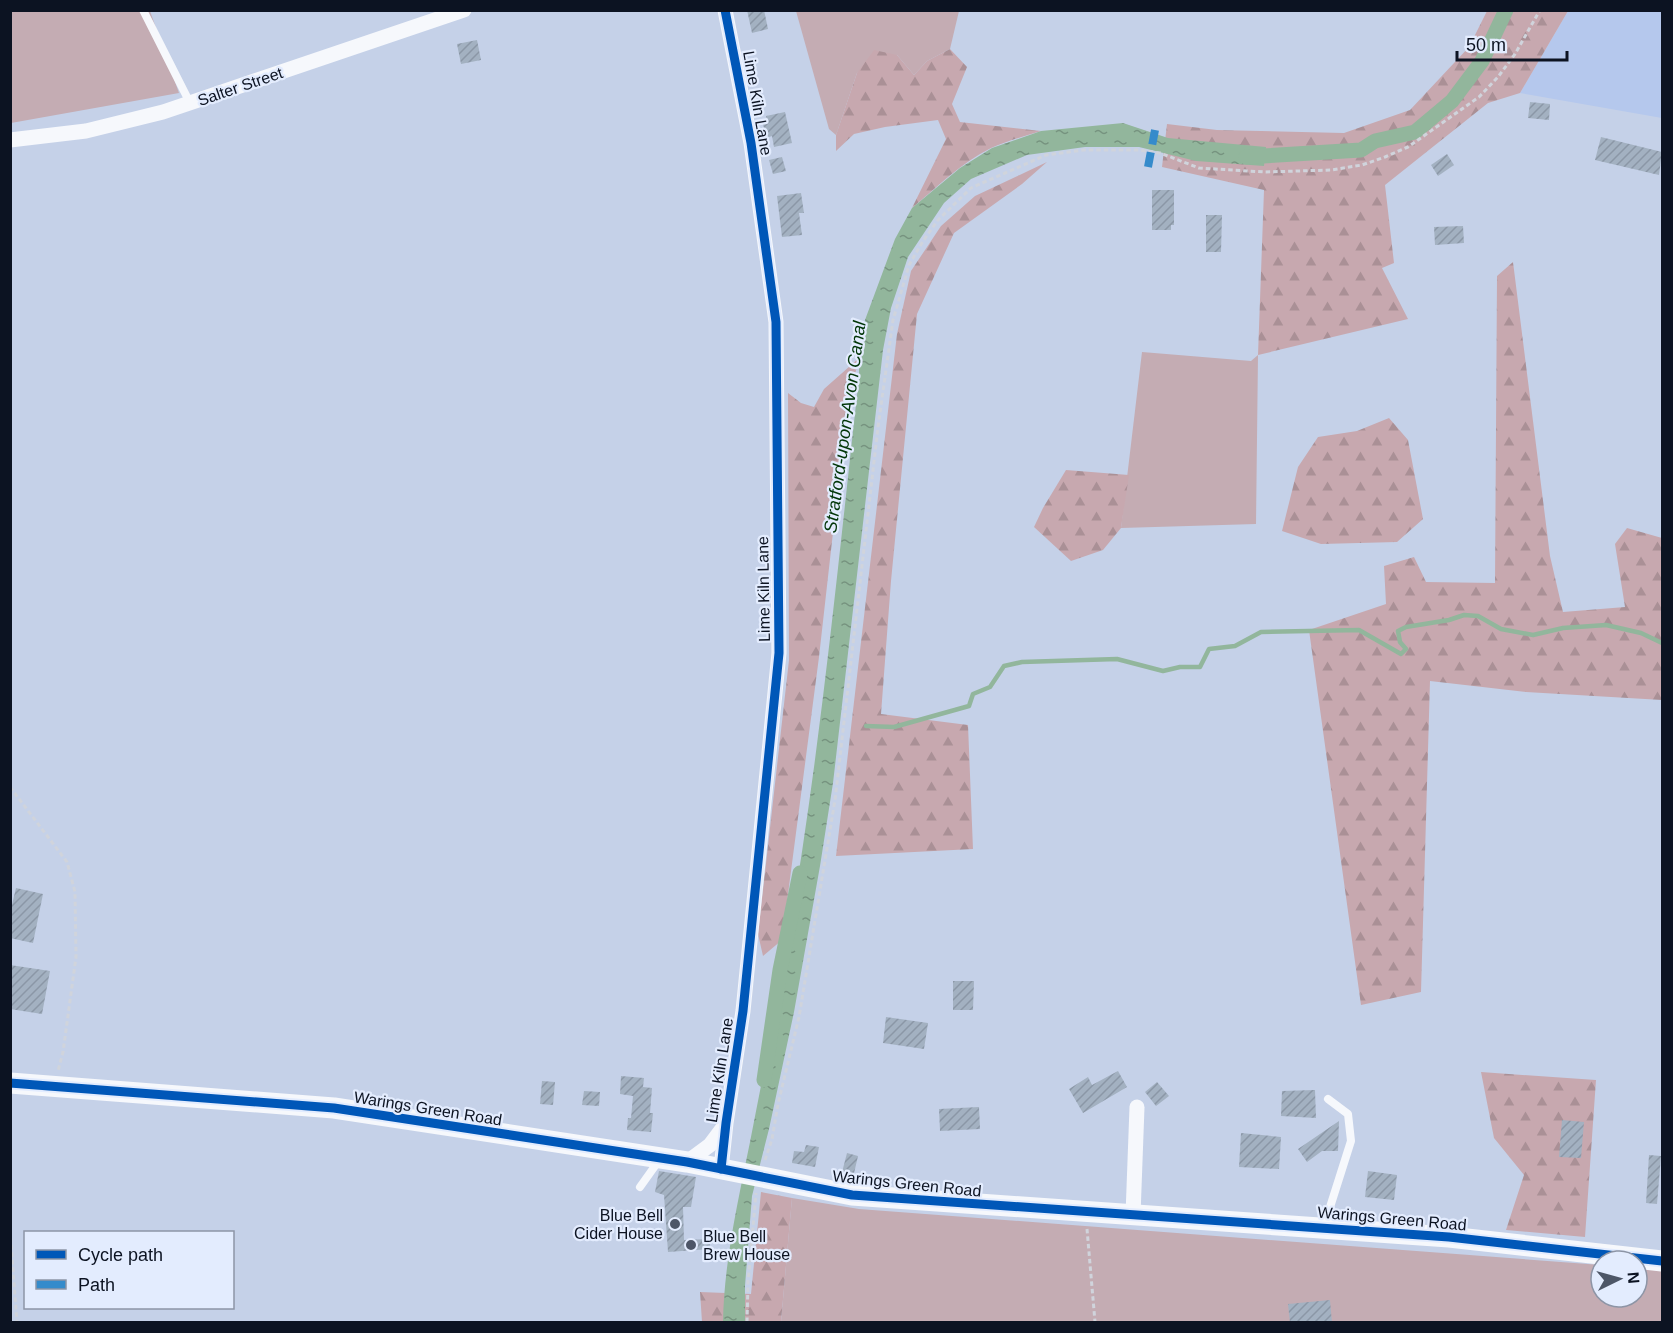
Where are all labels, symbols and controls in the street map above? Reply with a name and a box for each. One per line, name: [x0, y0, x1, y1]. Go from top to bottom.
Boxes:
scale bar: [1457, 24, 1566, 62]
text: 50 m: [1466, 35, 1506, 55]
street label: Lime Kiln Lane: [740, 49, 775, 157]
street label: Salter Street: [195, 64, 285, 109]
water label: Stratford-upon-Avon Canal: [820, 319, 870, 534]
street label: Lime Kiln Lane: [754, 536, 773, 642]
street label: Lime Kiln Lane: [703, 1016, 736, 1124]
street label: Warings Green Road: [353, 1088, 503, 1129]
street label: Warings Green Road: [832, 1167, 982, 1200]
street label: Warings Green Road: [1317, 1204, 1467, 1233]
place label: Blue Bell Cider House: [574, 1207, 663, 1242]
marker: Blue Bell Cider House: [668, 1217, 682, 1231]
place label: Blue Bell Brew House: [703, 1228, 790, 1263]
legend: [24, 1231, 234, 1309]
marker: Blue Bell Brew House: [684, 1238, 698, 1252]
text: Cycle path: [78, 1245, 163, 1265]
north arrow: [1589, 1249, 1649, 1309]
text: N: [1624, 1271, 1642, 1284]
text: Path: [78, 1275, 115, 1295]

